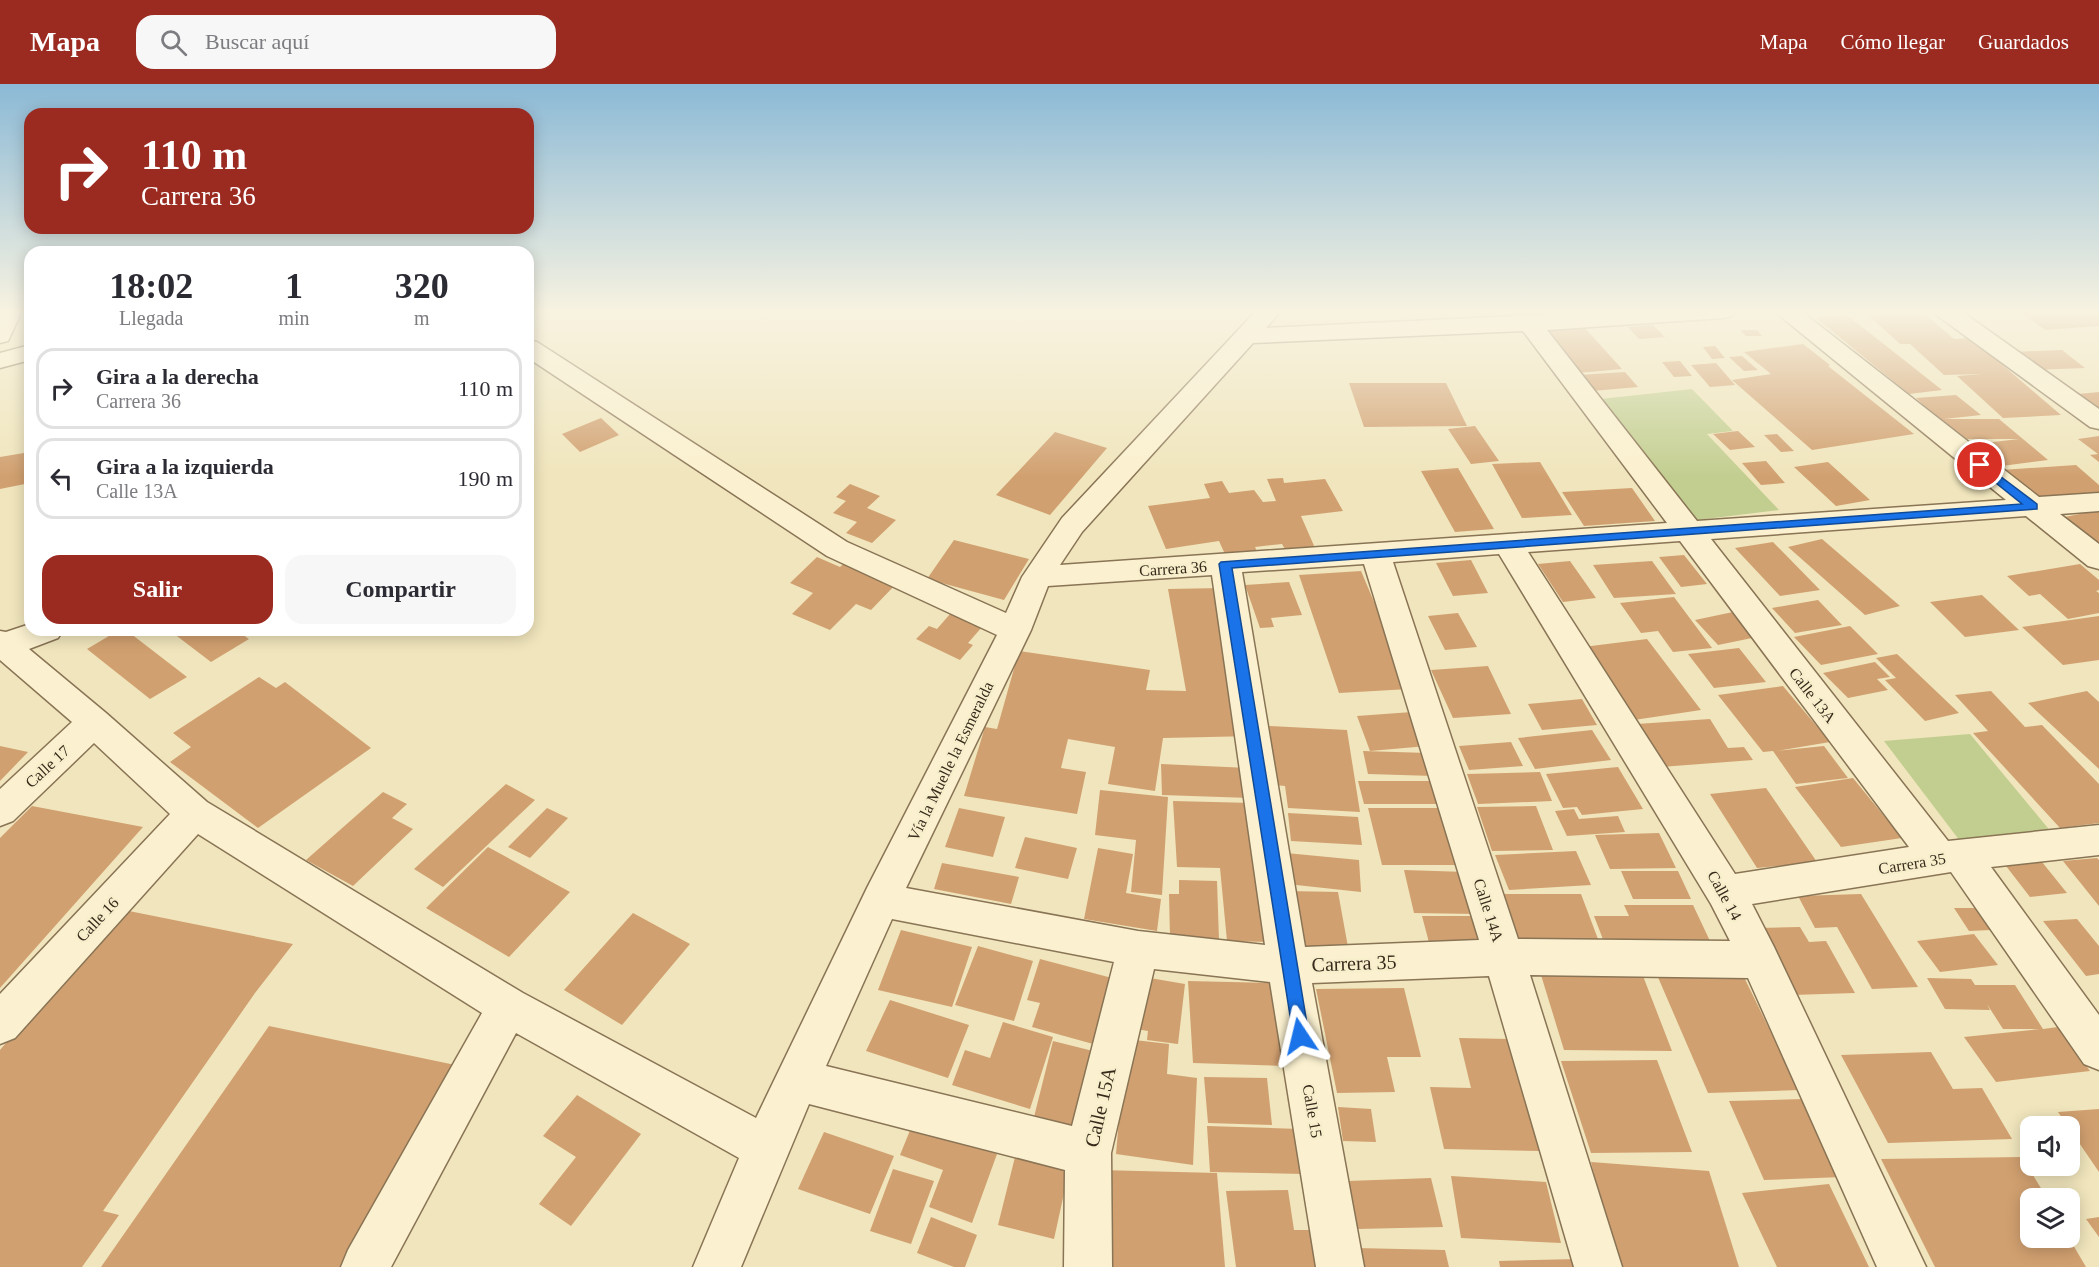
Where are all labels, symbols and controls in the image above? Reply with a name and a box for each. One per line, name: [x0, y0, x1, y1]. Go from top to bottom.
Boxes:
search box: [136, 15, 556, 69]
text: Mapa: [30, 26, 100, 57]
icon: search: [157, 26, 190, 59]
text: Buscar aquí: [205, 29, 309, 54]
text: Mapa: [1760, 30, 1808, 54]
text: Cómo llegar: [1841, 30, 1945, 54]
text: Guardados: [1978, 30, 2069, 54]
icon: right: [42, 132, 120, 210]
text: 110 m: [141, 132, 247, 178]
text: Carrera 36: [141, 181, 256, 211]
text: 18:02: [109, 266, 193, 306]
text: 1: [285, 266, 303, 306]
text: 320: [395, 266, 449, 306]
text: Llegada: [119, 307, 183, 329]
text: min: [278, 307, 310, 329]
text: m: [414, 307, 430, 329]
text: Gira a la derecha: [96, 364, 259, 389]
icon: right: [45, 372, 78, 405]
text: 110 m: [458, 376, 513, 401]
text: Carrera 36: [96, 390, 181, 412]
pin: [1954, 439, 2005, 490]
icon: arrive: [1963, 448, 1996, 481]
text: Gira a la izquierda: [96, 454, 274, 479]
icon: left: [45, 462, 78, 495]
text: 190 m: [457, 466, 513, 491]
text: Calle 13A: [96, 480, 178, 502]
button: Salir: [42, 555, 273, 624]
button: Compartir: [285, 555, 516, 624]
street label: Carrera 36: [1139, 558, 1208, 579]
street label: Calle 13A: [1786, 664, 1840, 727]
street label: Vía la Muelle la Esmeralda: [904, 679, 996, 844]
street label: Calle 17: [22, 742, 73, 791]
street label: Carrera 35: [1877, 850, 1947, 877]
street label: Calle 14: [1704, 868, 1745, 923]
street label: Calle 14A: [1470, 876, 1507, 944]
street label: Calle 16: [73, 894, 122, 945]
street label: Carrera 35: [1311, 951, 1397, 975]
position arrow: [1268, 1004, 1332, 1068]
street label: Calle 15A: [1080, 1064, 1120, 1149]
street label: Calle 15: [1299, 1083, 1326, 1139]
map controls: [2020, 1116, 2080, 1248]
button: sound: [2020, 1116, 2080, 1176]
button: layers: [2020, 1188, 2080, 1248]

